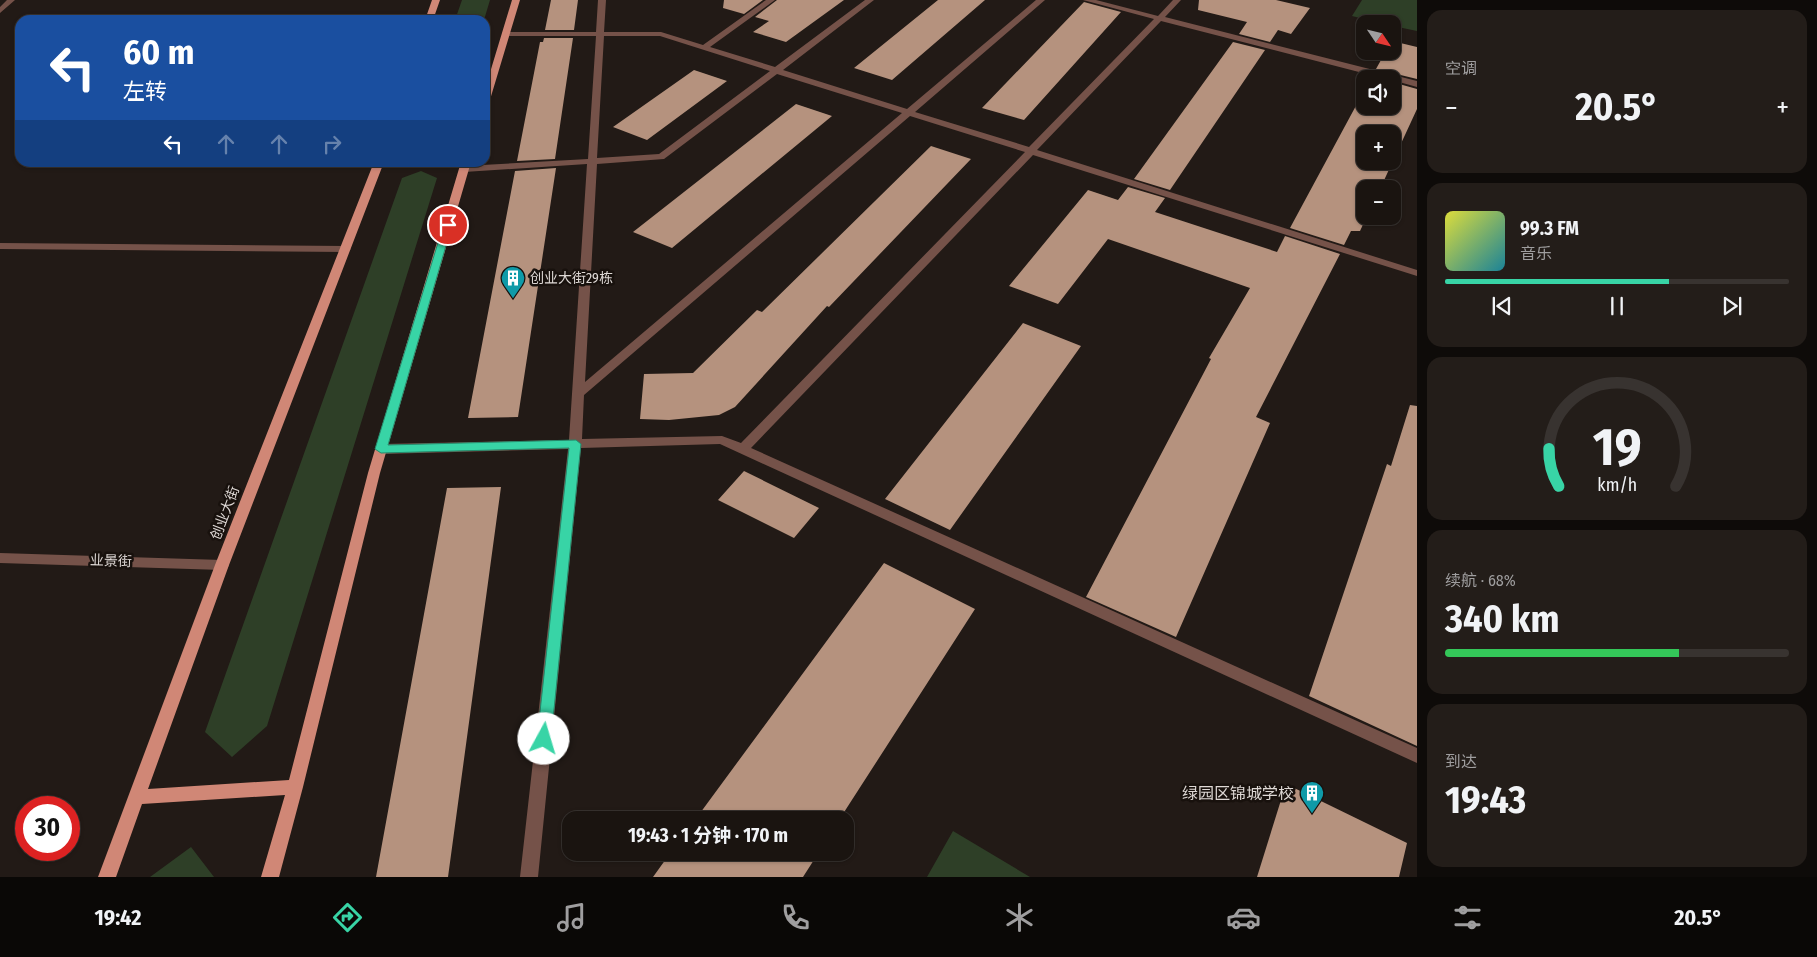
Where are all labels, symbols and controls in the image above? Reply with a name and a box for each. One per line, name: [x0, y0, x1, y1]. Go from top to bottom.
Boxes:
north arrow: [1356, 15, 1401, 60]
map controls: [1356, 15, 1401, 225]
text: 60 m: [123, 31, 194, 73]
icon: left: [40, 35, 105, 100]
text: 空调: [1445, 59, 1477, 78]
button: sound: [1356, 70, 1401, 115]
text: 左转: [123, 78, 167, 105]
text: 20.5°: [1575, 84, 1659, 130]
text: −: [1445, 91, 1458, 124]
text: +: [1776, 91, 1789, 124]
button: +: [1356, 125, 1401, 170]
icon: left: [159, 130, 187, 158]
icon: ahead: [212, 130, 240, 158]
icon: ahead: [265, 130, 293, 158]
icon: right: [318, 130, 346, 158]
button: −: [1356, 180, 1401, 225]
pin: [427, 204, 469, 246]
icon: arrive: [434, 211, 462, 239]
text: 99.3 FM: [1520, 217, 1579, 240]
text: 音乐: [1520, 244, 1552, 263]
building icon: 创业大街29栋: [500, 265, 526, 299]
place label: 创业大街29栋: [530, 270, 613, 287]
icon: previous: [1488, 292, 1516, 320]
icon: pause: [1603, 292, 1631, 320]
icon: next: [1718, 292, 1746, 320]
text: 19: [1593, 416, 1641, 479]
text: km/h: [1597, 474, 1637, 496]
street label: 创业大街: [207, 484, 243, 542]
street label: 业景街: [90, 552, 132, 570]
text: 续航 · 68%: [1445, 571, 1516, 590]
text: 340 km: [1445, 596, 1559, 642]
position arrow: [517, 712, 569, 764]
text: 到达: [1445, 752, 1477, 771]
text: 19:43: [1445, 777, 1526, 823]
building icon: 绿园区锦城学校: [1299, 780, 1325, 814]
place label: 绿园区锦城学校: [1182, 784, 1294, 803]
speed limit sign: 30: [15, 796, 80, 861]
text: 19:43 · 1 分钟 · 170 m: [628, 824, 788, 847]
icon: directions: [330, 900, 365, 935]
icon: music: [554, 900, 589, 935]
icon: phone: [778, 900, 813, 935]
icon: climate: [1002, 900, 1037, 935]
icon: car: [1226, 900, 1261, 935]
icon: filters: [1450, 900, 1485, 935]
text: 19:42: [94, 904, 141, 931]
text: 20.5°: [1674, 904, 1722, 931]

